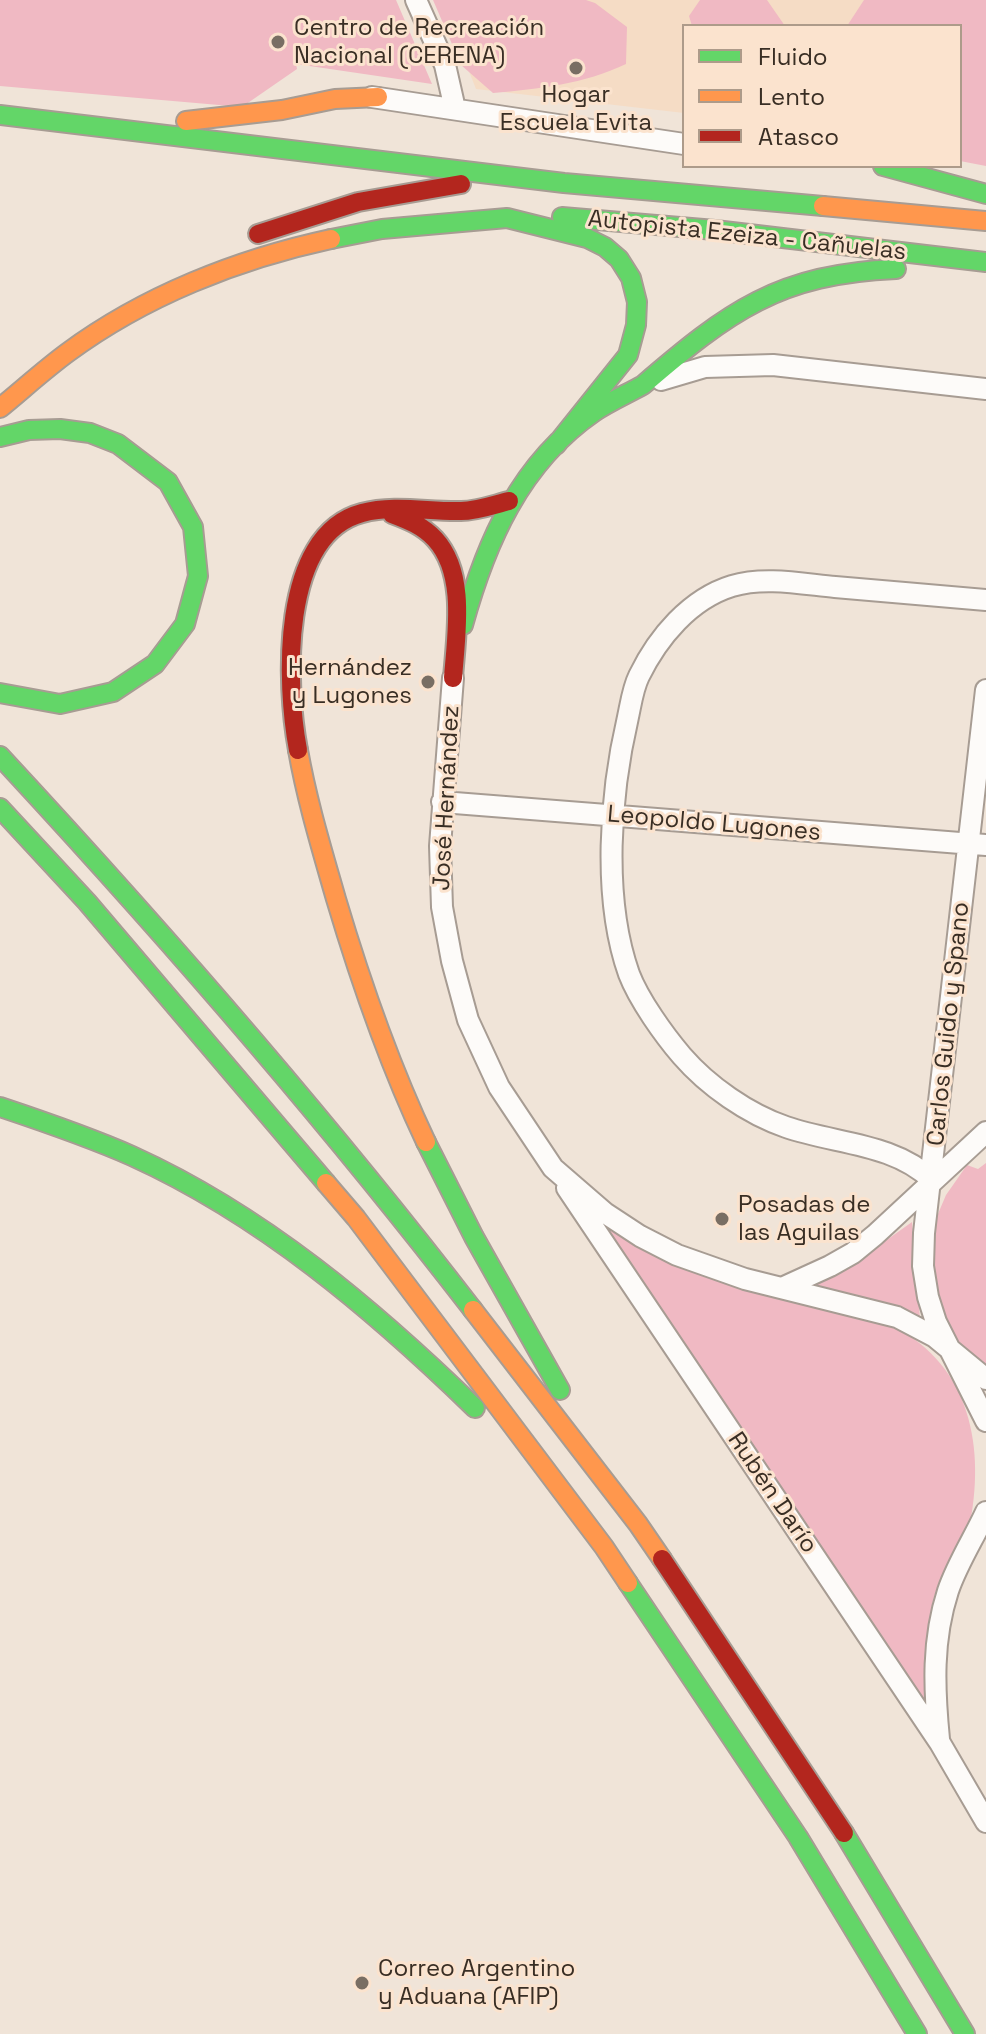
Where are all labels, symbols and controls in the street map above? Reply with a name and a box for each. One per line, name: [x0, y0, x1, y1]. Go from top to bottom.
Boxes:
place label: Centro de Recreación Nacional (CERENA): [294, 14, 544, 70]
legend: [682, 24, 962, 168]
marker: Centro de Recreación Nacional (CERENA): [269, 33, 287, 51]
text: Fluido: [758, 41, 828, 72]
marker: Hogar Escuela Evita: [567, 59, 585, 77]
place label: Hogar Escuela Evita: [500, 81, 652, 137]
text: Lento: [758, 81, 825, 112]
text: Atasco: [758, 121, 839, 152]
street label: Autopista Ezeiza - Cañuelas: [586, 205, 908, 267]
place label: Hernández y Lugones: [288, 654, 412, 710]
marker: Hernández y Lugones: [419, 673, 437, 691]
street label: José Hernández: [428, 705, 466, 891]
street label: Leopoldo Lugones: [606, 800, 822, 848]
street label: Carlos Guido y Spano: [922, 901, 976, 1147]
place label: Posadas de las Aguilas: [738, 1191, 871, 1247]
marker: Posadas de las Aguilas: [713, 1210, 731, 1228]
street label: Rubén Darío: [721, 1427, 823, 1559]
place label: Correo Argentino y Aduana (AFIP): [378, 1955, 575, 2011]
marker: Correo Argentino y Aduana (AFIP): [353, 1974, 371, 1992]

